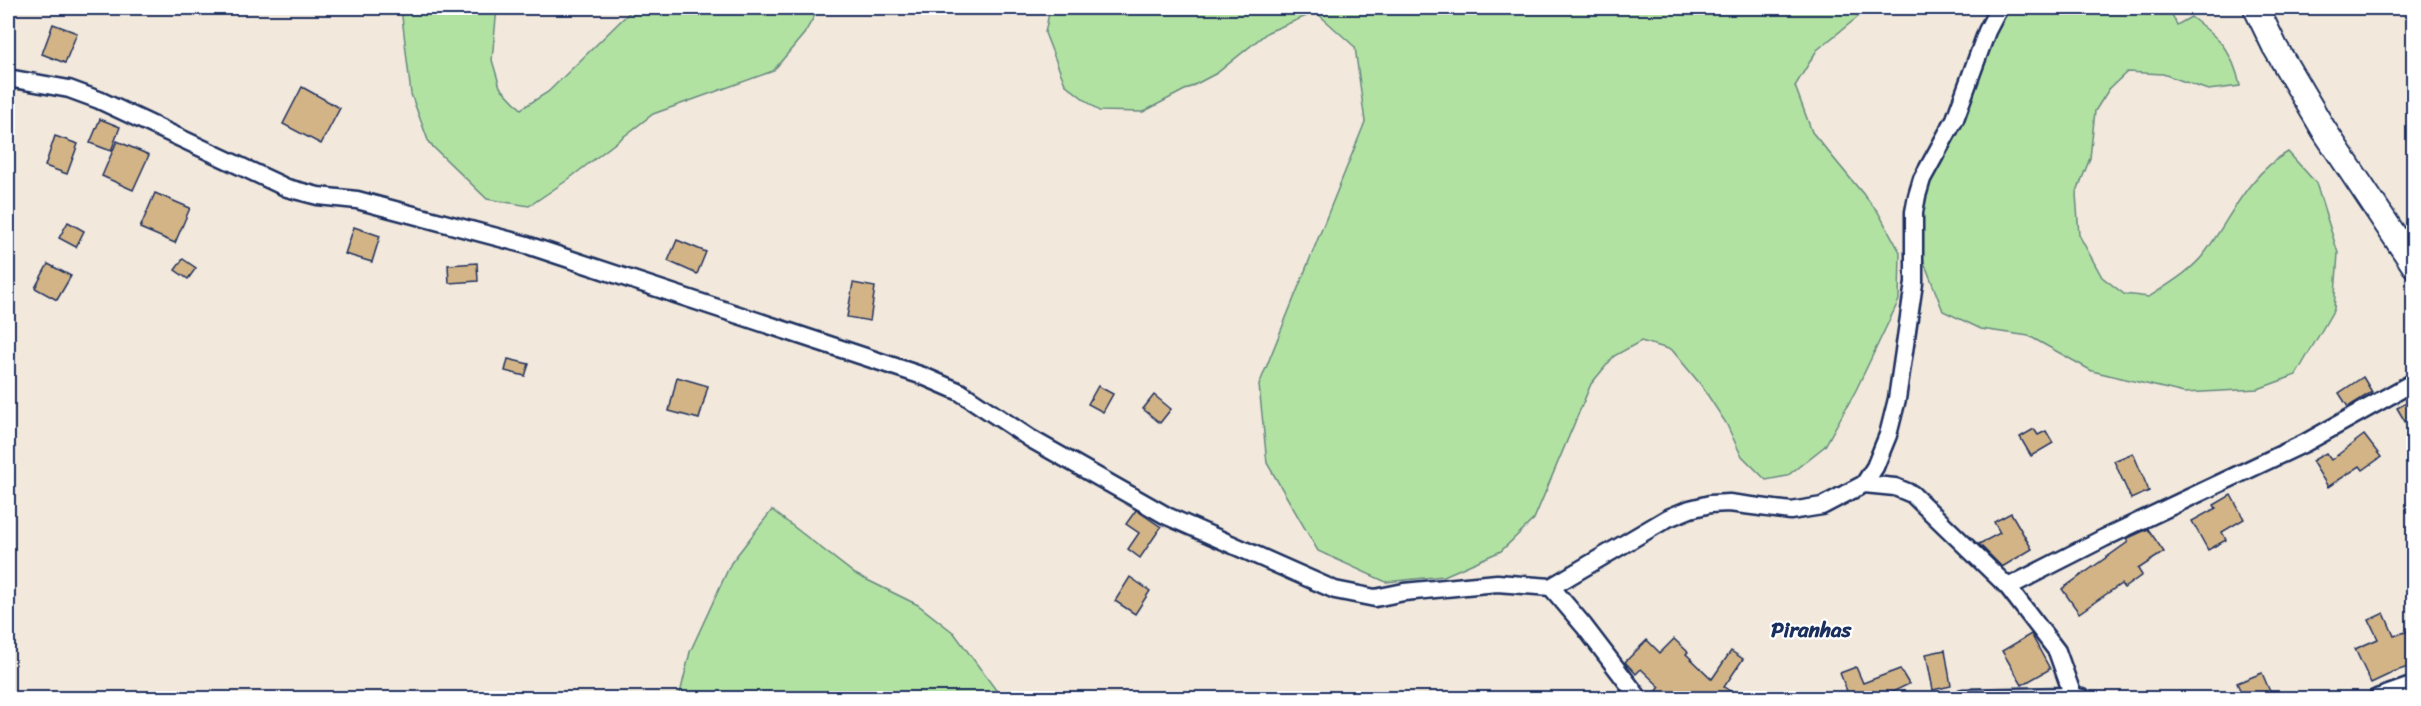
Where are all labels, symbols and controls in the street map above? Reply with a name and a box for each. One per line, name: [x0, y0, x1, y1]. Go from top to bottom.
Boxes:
district label: Piranhas: [1771, 611, 1852, 649]

